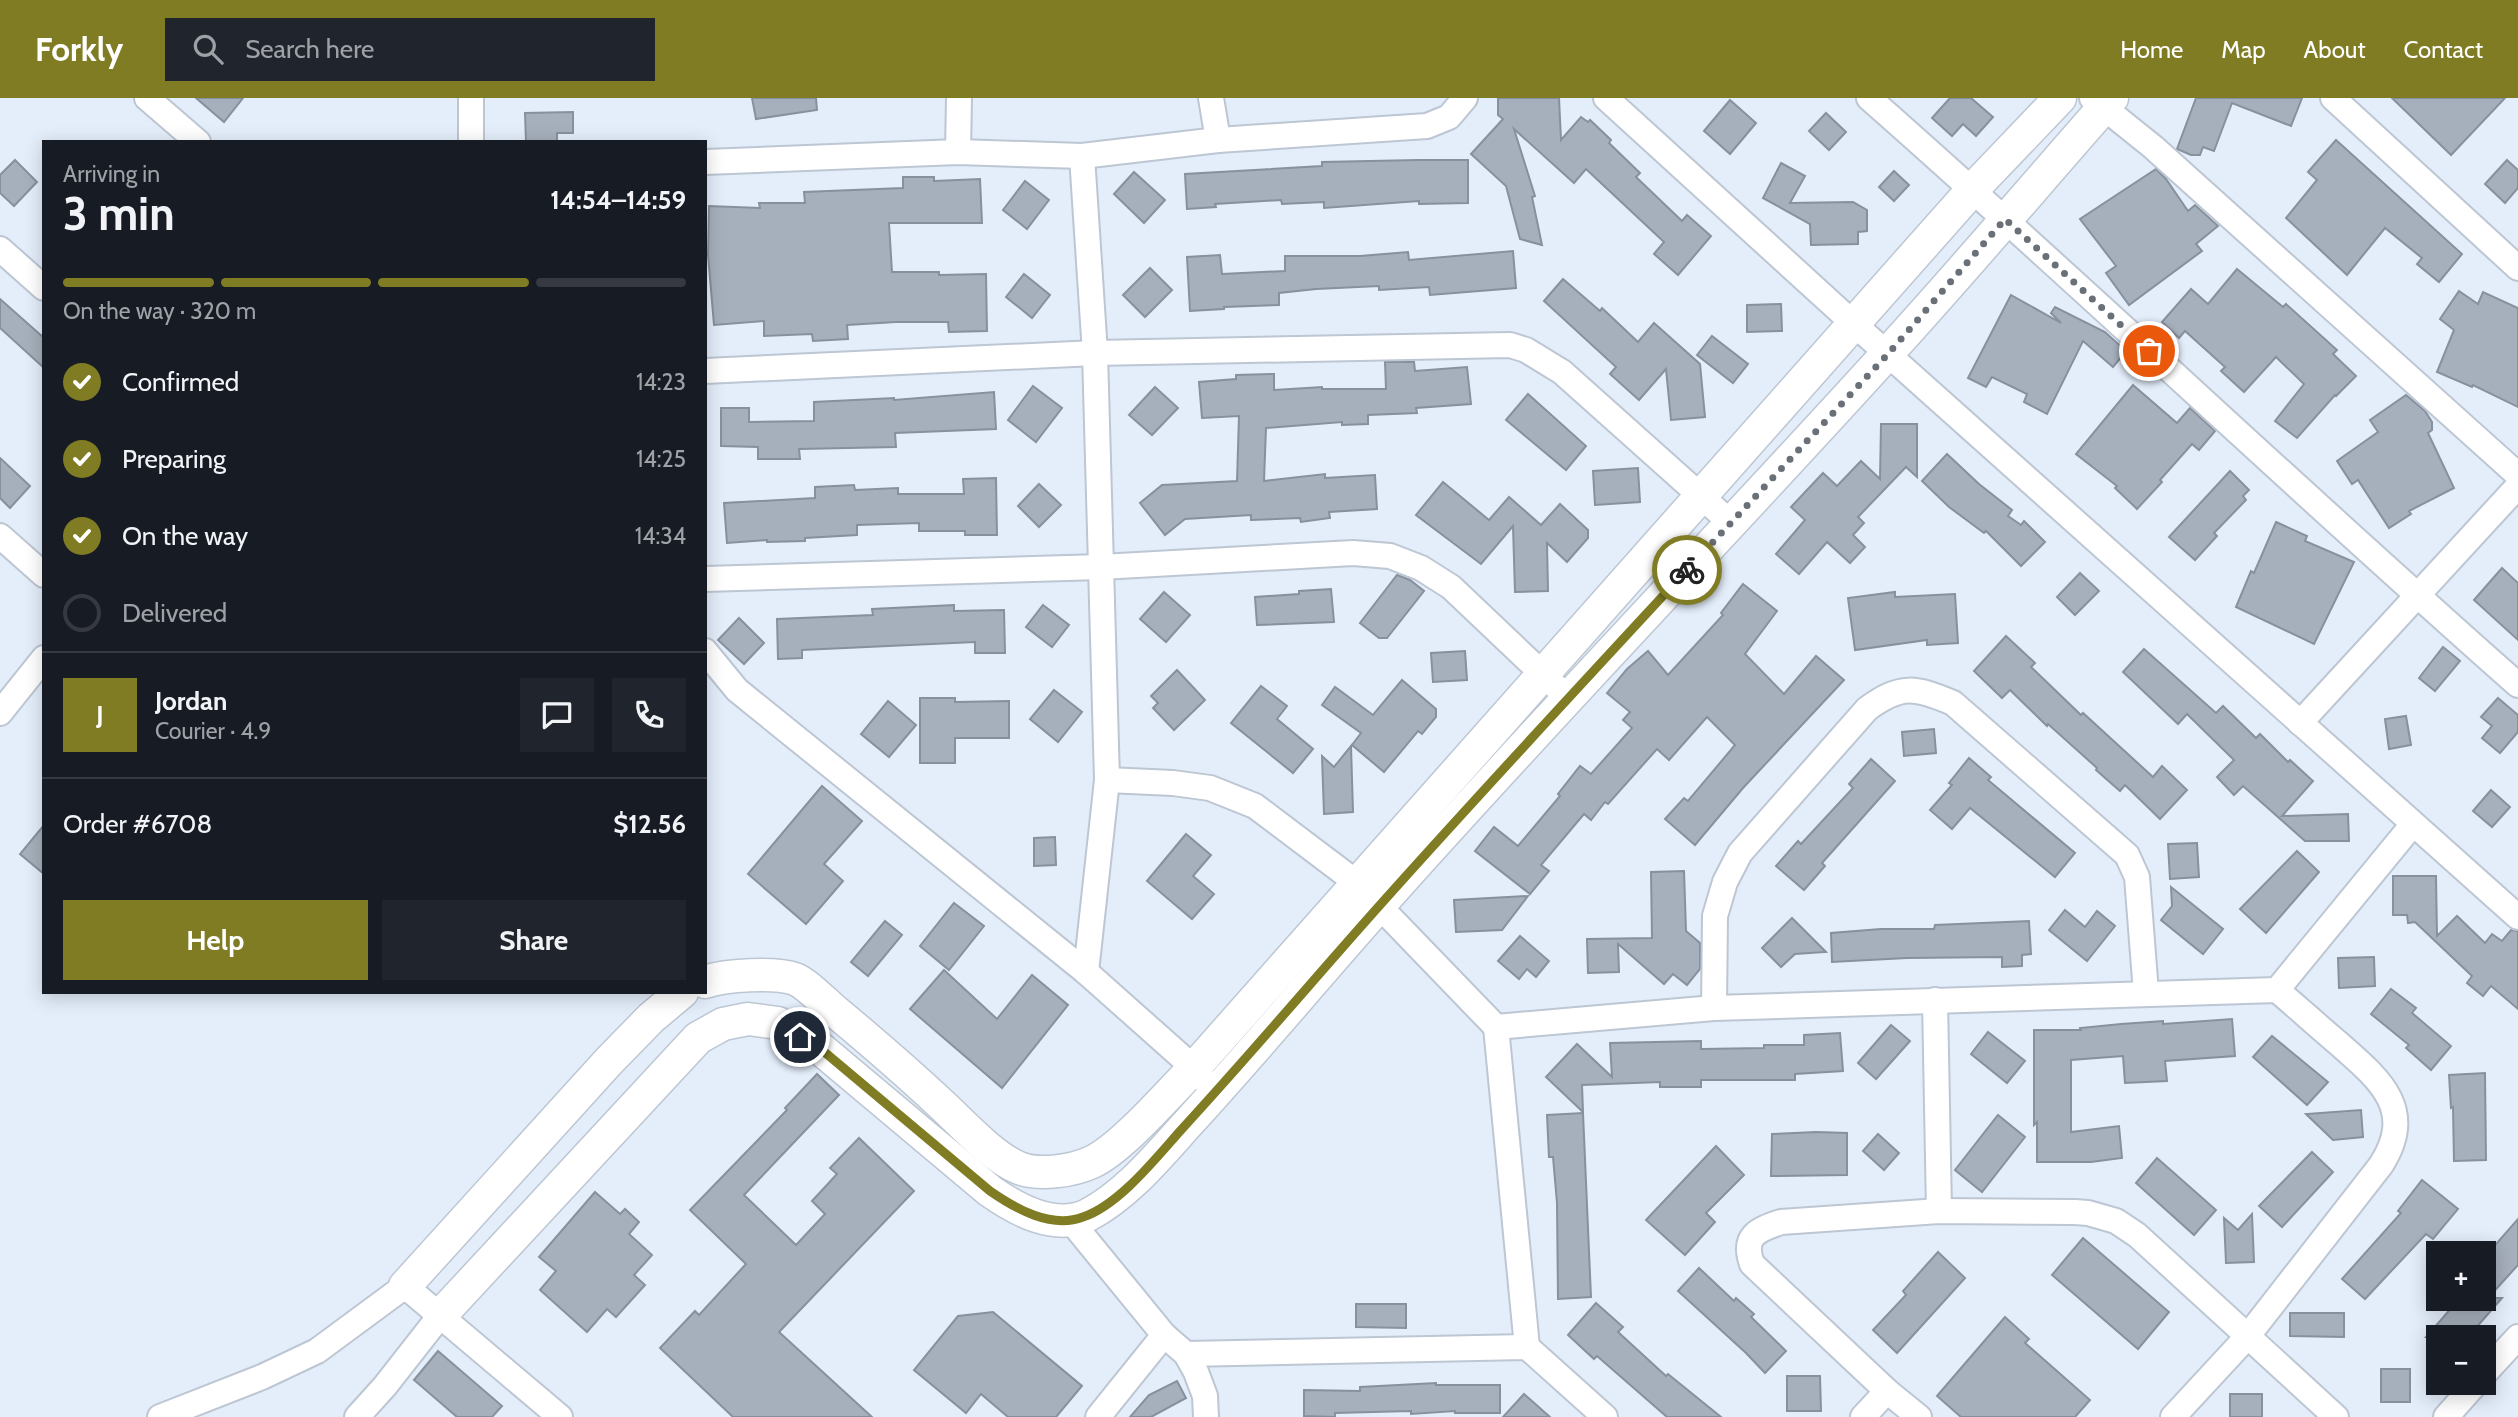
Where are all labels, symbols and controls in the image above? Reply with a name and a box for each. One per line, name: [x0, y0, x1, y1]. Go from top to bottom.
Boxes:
search box: [165, 18, 655, 81]
text: Forkly: [35, 29, 123, 69]
icon: search: [189, 30, 227, 68]
text: Search here: [245, 33, 374, 65]
text: Home: [2120, 35, 2183, 64]
text: Map: [2221, 35, 2266, 64]
text: About: [2304, 35, 2366, 64]
text: Contact: [2404, 35, 2483, 64]
text: Arriving in: [63, 160, 160, 188]
text: 14:54–14:59: [550, 184, 686, 216]
text: 3 min: [63, 186, 175, 242]
text: On the way · 320 m: [63, 297, 256, 325]
pin: [2119, 321, 2179, 381]
icon: bag: [2130, 332, 2168, 370]
icon: check: [63, 363, 101, 401]
text: Confirmed: [122, 366, 239, 398]
text: 14:23: [636, 368, 686, 396]
icon: check: [63, 440, 101, 478]
text: Preparing: [122, 443, 226, 475]
text: 14:25: [636, 445, 686, 473]
icon: check: [63, 517, 101, 555]
text: On the way: [122, 520, 248, 552]
text: 14:34: [635, 522, 686, 550]
courier: [1652, 535, 1722, 605]
icon: bike: [1668, 551, 1706, 589]
text: Delivered: [122, 597, 227, 629]
button: chat: [520, 678, 594, 752]
button: phone: [612, 678, 686, 752]
text: Jordan: [155, 685, 227, 717]
text: J: [96, 699, 104, 731]
text: Courier · 4.9: [155, 717, 271, 745]
text: Order #6708: [63, 808, 212, 840]
text: $12.56: [613, 808, 686, 840]
button: Help: [63, 900, 368, 980]
button: Share: [382, 900, 686, 980]
pin: [770, 1007, 830, 1067]
icon: home: [781, 1018, 819, 1056]
map controls: [2426, 1241, 2496, 1395]
button: +: [2426, 1241, 2496, 1311]
button: −: [2426, 1325, 2496, 1395]

